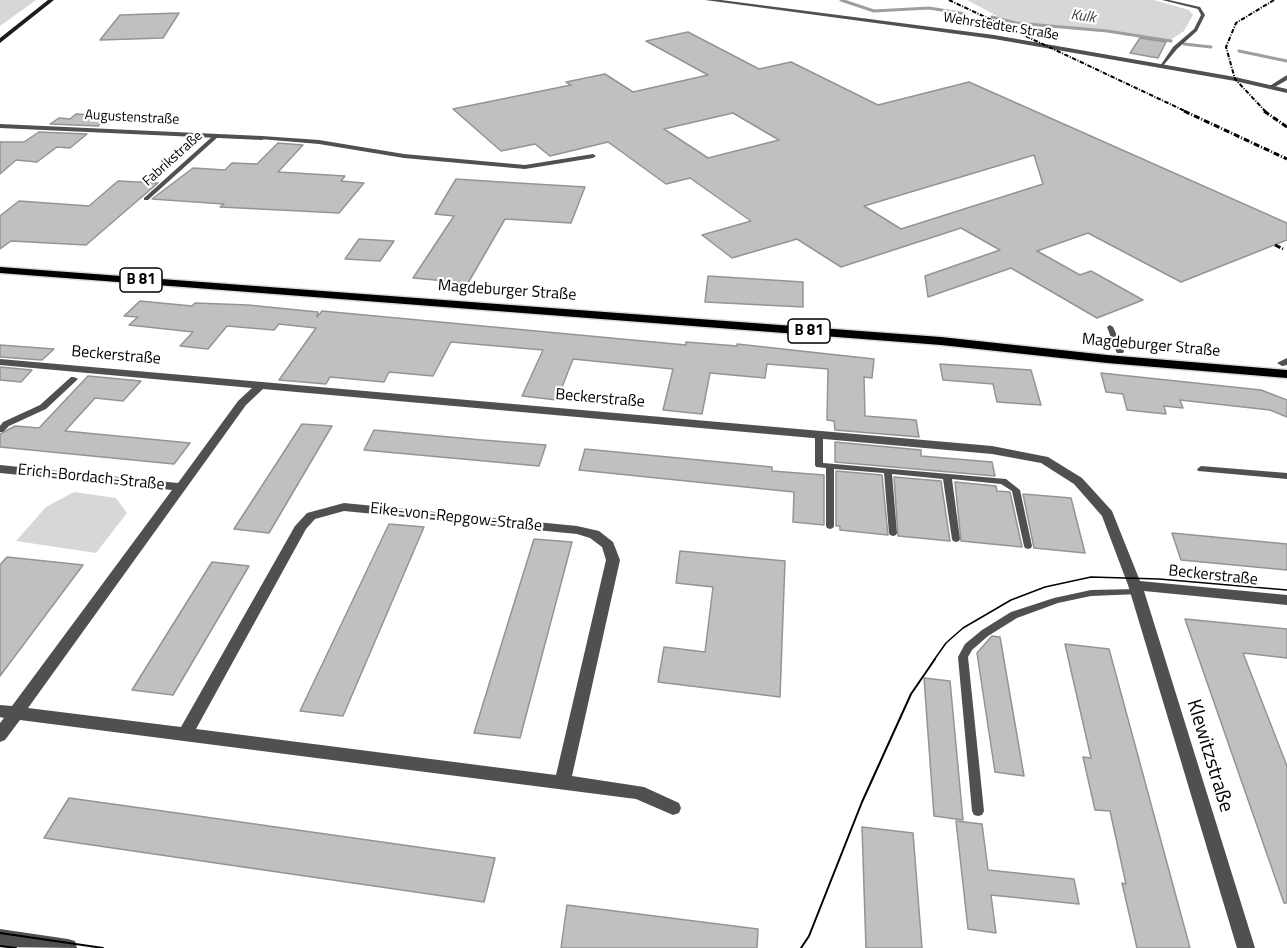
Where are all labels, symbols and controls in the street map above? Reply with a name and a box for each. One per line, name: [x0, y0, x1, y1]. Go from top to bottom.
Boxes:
water label: Kulk: [1069, 6, 1097, 28]
street label: Wehrstedter Straße: [942, 10, 1060, 44]
street label: Augustenstraße: [84, 107, 180, 129]
street label: Fabrikstraße: [140, 128, 206, 190]
road number: B 81: [120, 268, 162, 292]
street label: Magdeburger Straße: [437, 277, 577, 305]
road number: B 81: [788, 319, 830, 343]
street label: Magdeburger Straße: [1081, 330, 1221, 362]
street label: Beckerstraße: [70, 343, 162, 369]
street label: Beckerstraße: [554, 386, 646, 412]
street label: Erich-Bordach-Straße: [17, 461, 165, 495]
street label: Eike-von-Repgow-Straße: [369, 499, 543, 537]
street label: Beckerstraße: [1167, 562, 1259, 590]
street label: Klewitzstraße: [1180, 697, 1238, 815]

